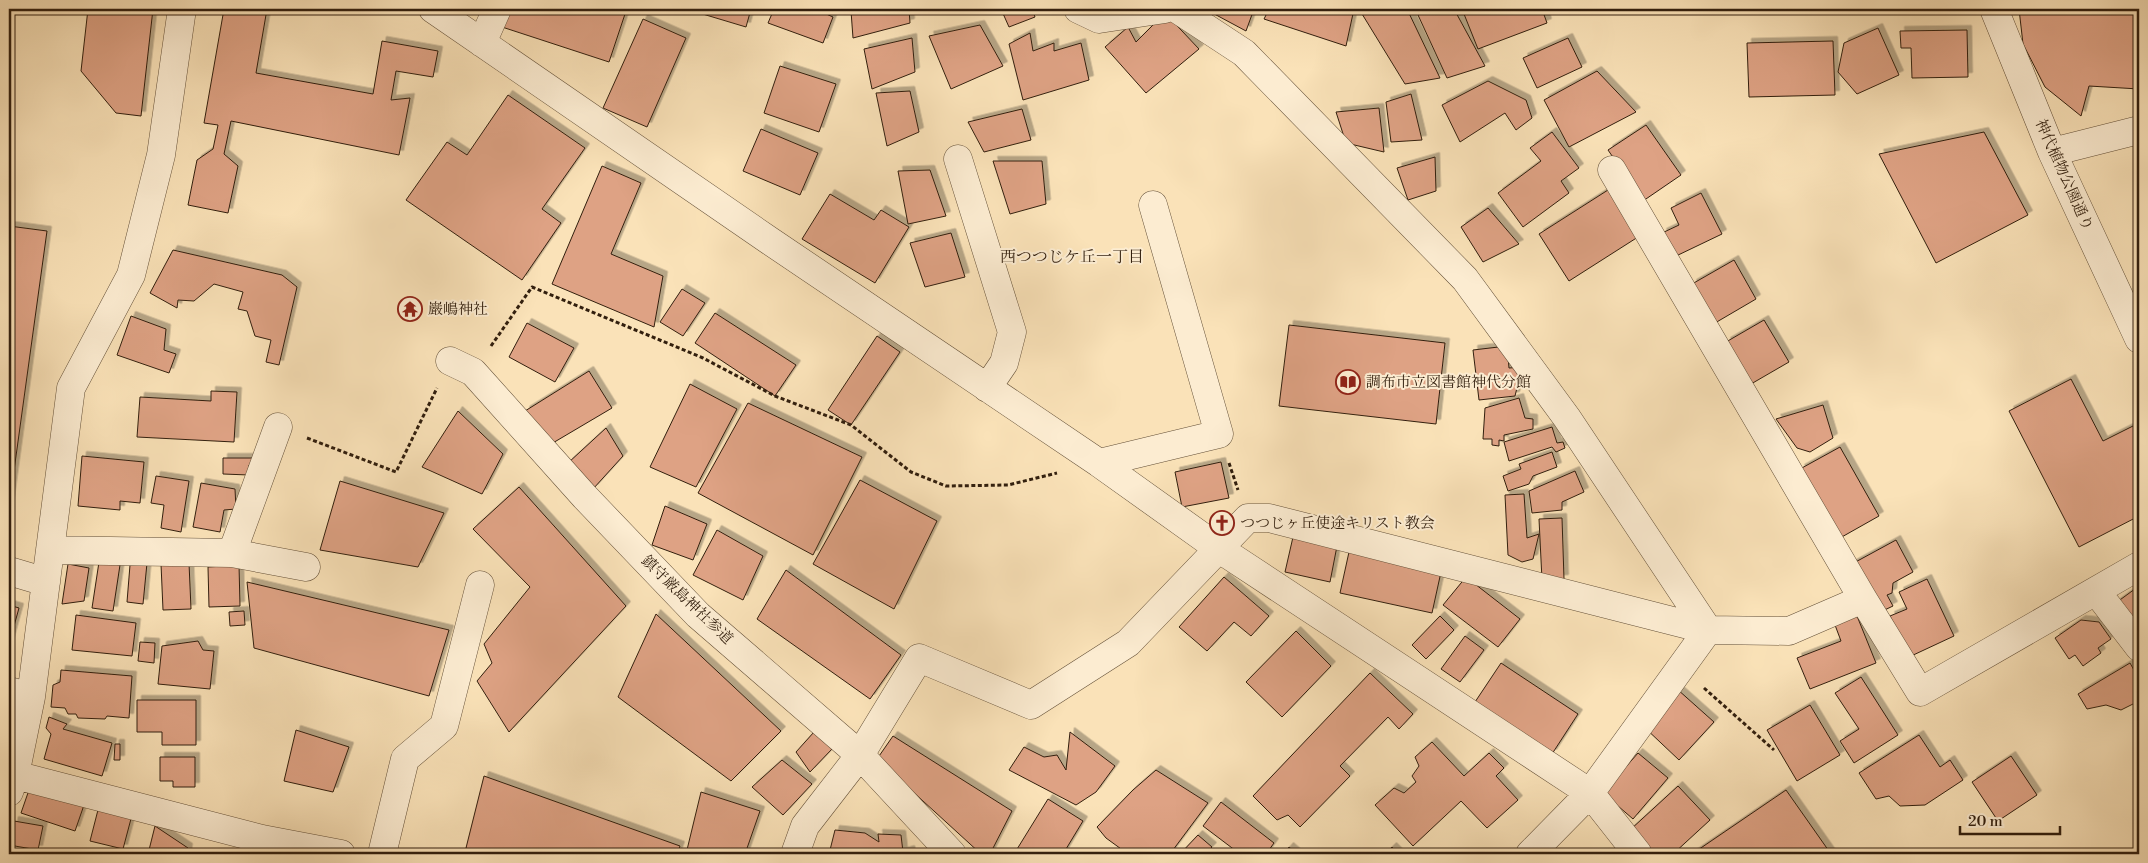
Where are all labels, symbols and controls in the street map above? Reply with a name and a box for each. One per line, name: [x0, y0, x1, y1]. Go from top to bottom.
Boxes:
street label: 神代植物公園通り: [2031, 116, 2097, 234]
district label: 西つつじケ丘一丁目: [1000, 247, 1144, 267]
temple icon: 巌嶋神社: [397, 296, 423, 322]
place label: 巌嶋神社: [428, 300, 488, 319]
library icon: 調布市立図書館神代分館: [1335, 369, 1361, 395]
place label: 調布市立図書館神代分館: [1366, 373, 1531, 392]
church icon: つつじヶ丘使途キリスト教会: [1209, 510, 1235, 536]
place label: つつじヶ丘使途キリスト教会: [1240, 514, 1435, 533]
street label: 鎮守厳島神社参道: [637, 551, 737, 649]
scale bar: [1960, 803, 2060, 835]
text: 20 m: [1968, 812, 2003, 831]

